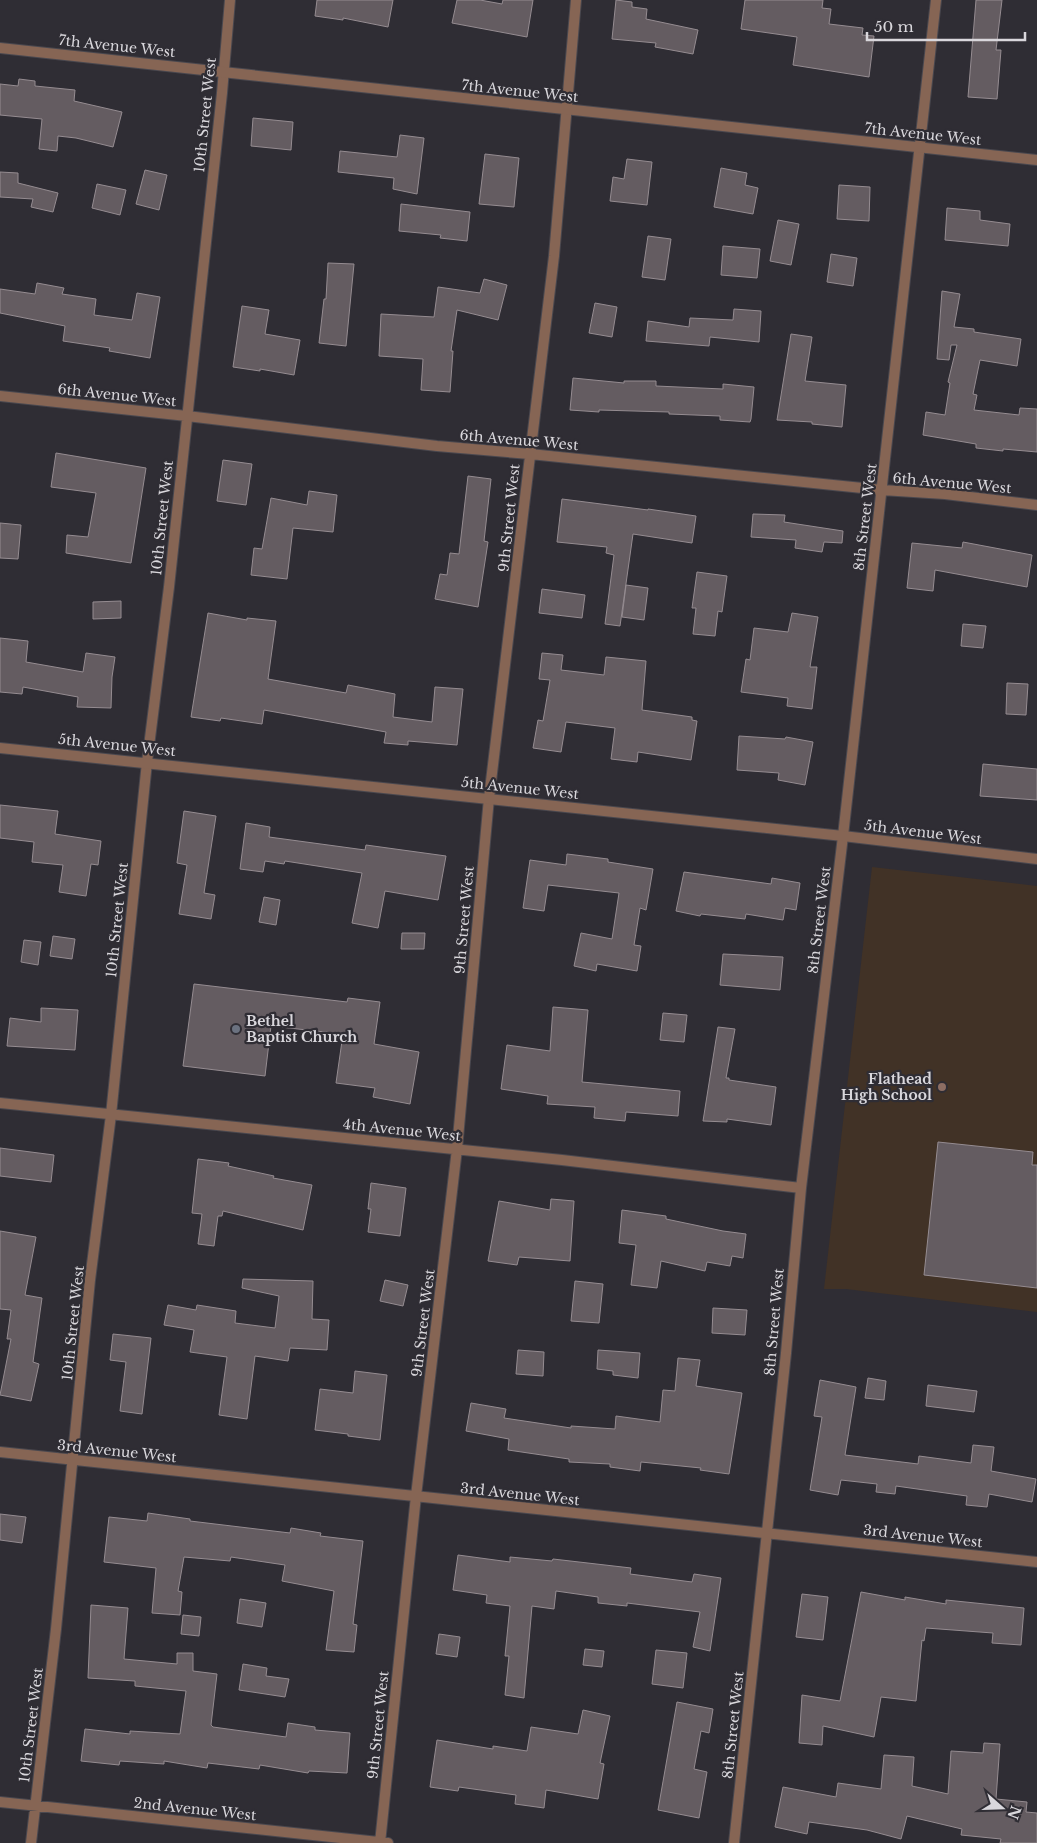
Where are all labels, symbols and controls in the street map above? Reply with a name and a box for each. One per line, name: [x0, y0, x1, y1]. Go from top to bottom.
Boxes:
scale bar: [867, 10, 1024, 42]
text: 50 m: [874, 17, 914, 36]
street label: 7th Avenue West: [58, 31, 177, 61]
street label: 10th Street West: [190, 56, 220, 174]
street label: 7th Avenue West: [461, 76, 580, 106]
street label: 7th Avenue West: [864, 119, 983, 149]
street label: 6th Avenue West: [57, 380, 178, 410]
street label: 6th Avenue West: [459, 426, 580, 454]
street label: 10th Street West: [147, 459, 177, 577]
street label: 9th Street West: [494, 462, 524, 573]
street label: 8th Street West: [849, 462, 881, 572]
street label: 6th Avenue West: [892, 469, 1013, 497]
street label: 5th Avenue West: [57, 730, 177, 760]
street label: 5th Avenue West: [460, 773, 580, 803]
street label: 5th Avenue West: [863, 816, 983, 848]
street label: 10th Street West: [102, 861, 132, 979]
street label: 9th Street West: [450, 864, 478, 975]
street label: 8th Street West: [803, 865, 835, 975]
place label: Bethel Baptist Church: [246, 1012, 357, 1046]
marker: Bethel Baptist Church: [230, 1023, 242, 1035]
place label: Flathead High School: [841, 1070, 932, 1104]
marker: Flathead High School: [936, 1081, 948, 1093]
street label: 4th Avenue West: [342, 1115, 463, 1145]
street label: 10th Street West: [58, 1264, 88, 1382]
street label: 9th Street West: [407, 1267, 439, 1378]
street label: 8th Street West: [760, 1267, 788, 1377]
street label: 3rd Avenue West: [56, 1436, 178, 1466]
street label: 3rd Avenue West: [459, 1479, 581, 1509]
street label: 3rd Avenue West: [862, 1521, 984, 1551]
street label: 10th Street West: [15, 1666, 47, 1784]
street label: 9th Street West: [363, 1669, 393, 1780]
street label: 8th Street West: [718, 1670, 748, 1780]
north arrow: [977, 1783, 1027, 1833]
street label: 2nd Avenue West: [133, 1794, 258, 1824]
text: N: [1004, 1803, 1025, 1822]

